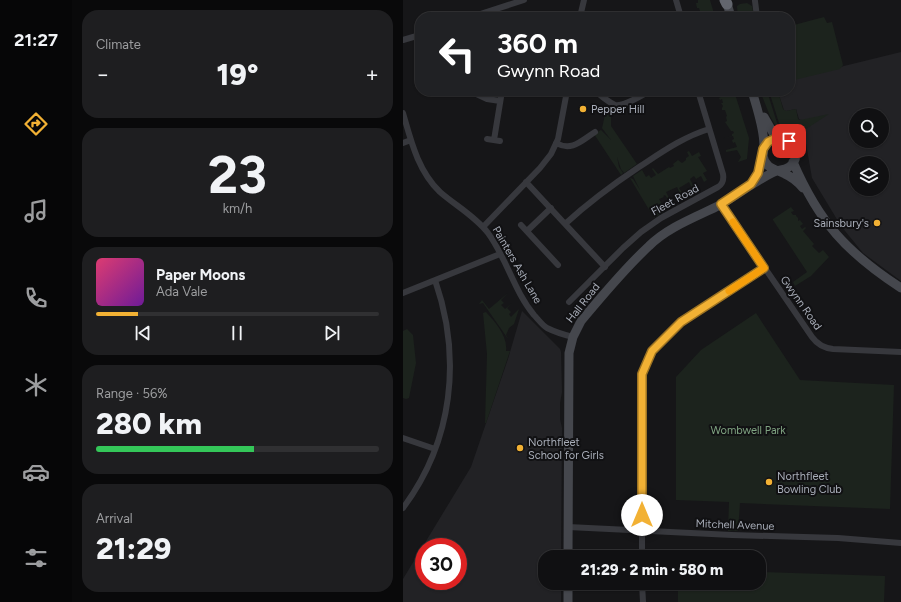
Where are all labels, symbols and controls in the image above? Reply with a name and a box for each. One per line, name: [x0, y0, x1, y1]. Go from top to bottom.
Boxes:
text: 360 m: [497, 26, 578, 60]
icon: left: [431, 28, 483, 80]
text: 21:27: [14, 29, 58, 51]
text: Climate: [96, 37, 141, 52]
text: 19°: [217, 56, 258, 93]
text: Gwynn Road: [497, 60, 600, 82]
text: −: [96, 61, 110, 88]
text: +: [365, 61, 379, 88]
place label: Pepper Hill: [591, 103, 644, 116]
marker: Pepper Hill: [578, 104, 588, 114]
map controls: [849, 108, 889, 196]
button: search: [849, 108, 889, 148]
icon: directions: [22, 110, 50, 138]
pin: [772, 124, 806, 158]
icon: arrive: [778, 130, 800, 152]
text: 23: [208, 144, 267, 206]
button: layers: [849, 156, 889, 196]
street label: Fleet Road: [649, 182, 701, 218]
icon: music: [22, 197, 50, 225]
text: km/h: [223, 201, 252, 216]
place label: Sainsbury's: [813, 217, 869, 230]
marker: Sainsbury's: [872, 218, 882, 228]
street label: Painters Ash Lane: [490, 224, 544, 306]
text: Paper Moons: [156, 266, 245, 284]
street label: Gwynn Road: [778, 273, 824, 333]
street label: Hall Road: [563, 281, 603, 325]
icon: phone: [22, 284, 50, 312]
text: Ada Vale: [156, 284, 207, 299]
icon: previous: [132, 322, 154, 344]
icon: pause: [226, 322, 248, 344]
icon: next: [321, 322, 343, 344]
icon: climate: [22, 371, 50, 399]
text: Range · 56%: [96, 386, 168, 401]
text: 280 km: [96, 405, 202, 442]
park label: Wombwell Park: [710, 424, 786, 437]
place label: Northfleet School for Girls: [528, 436, 604, 462]
marker: Northfleet School for Girls: [515, 443, 525, 453]
icon: car: [22, 458, 50, 486]
place label: Northfleet Bowling Club: [777, 470, 842, 496]
marker: Northfleet Bowling Club: [764, 477, 774, 487]
position arrow: [621, 494, 663, 536]
text: Arrival: [96, 511, 133, 526]
street label: Mitchell Avenue: [695, 517, 775, 533]
text: 21:29: [96, 530, 171, 567]
speed limit sign: 30: [415, 538, 467, 590]
icon: filters: [22, 544, 50, 572]
text: 21:29 · 2 min · 580 m: [581, 561, 723, 579]

